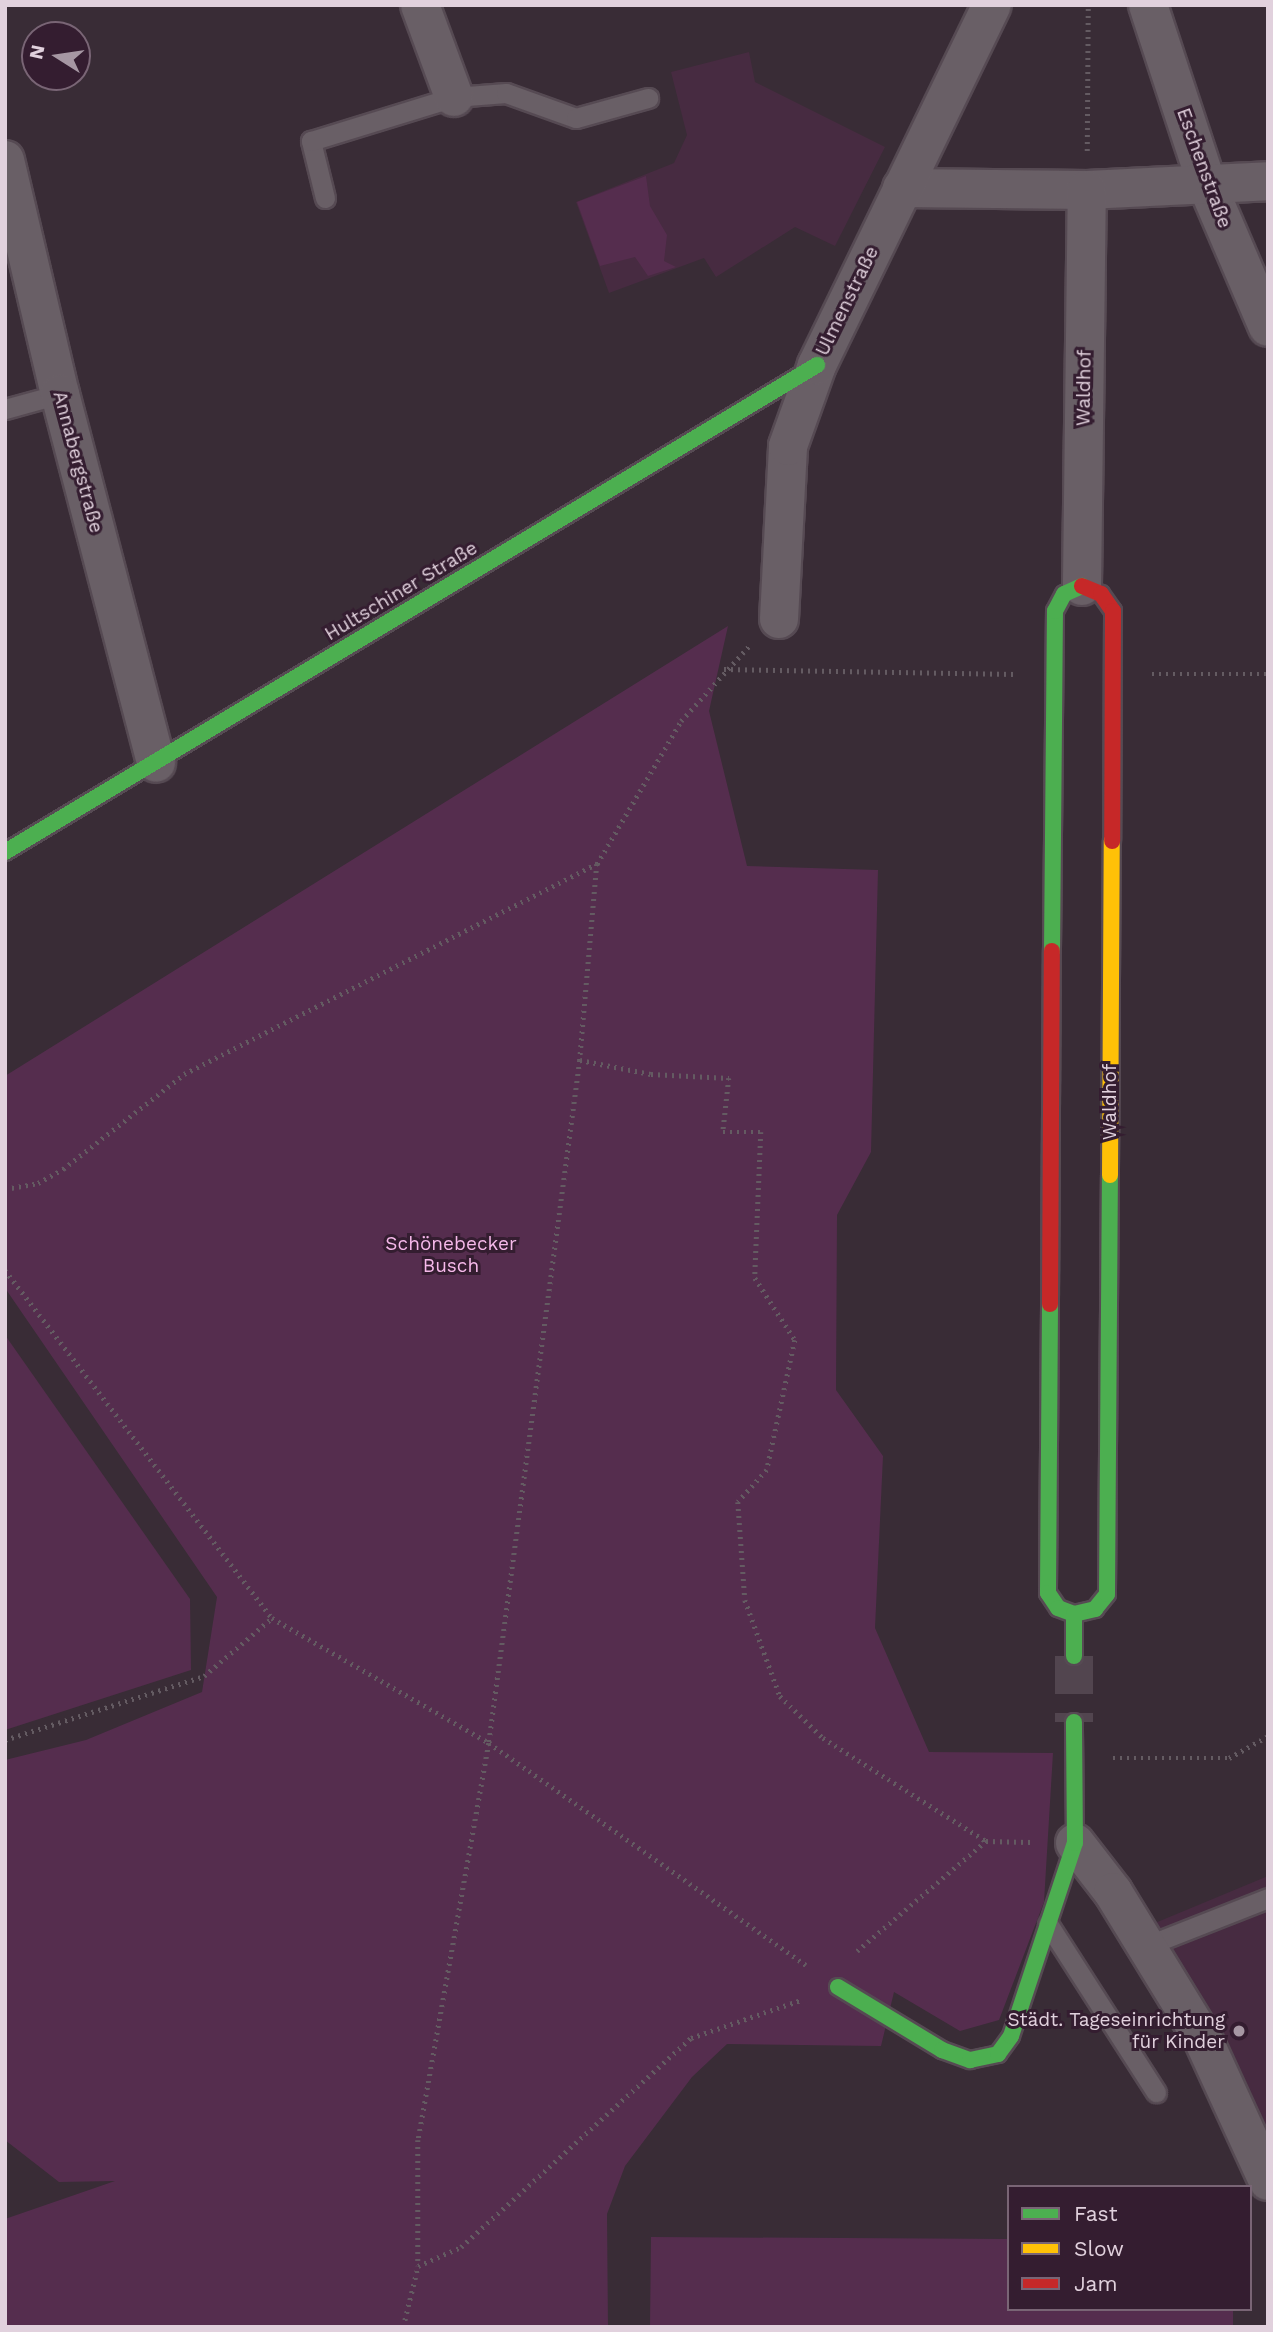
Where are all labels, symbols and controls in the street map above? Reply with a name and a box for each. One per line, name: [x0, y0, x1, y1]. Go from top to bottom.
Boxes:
north arrow: [21, 21, 91, 91]
text: N: [24, 43, 50, 61]
street label: Eschenstraße: [1172, 105, 1236, 231]
street label: Ulmenstraße: [811, 243, 883, 359]
street label: Waldhof: [1072, 350, 1096, 426]
street label: Annabergstraße: [48, 389, 108, 535]
street label: Hultschiner Straße: [320, 536, 482, 646]
street label: Waldhof: [1099, 1064, 1121, 1140]
park label: Schönebecker Busch: [385, 1233, 517, 1277]
place label: Städt. Tageseinrichtung für Kinder: [1007, 2009, 1225, 2053]
marker: Städt. Tageseinrichtung für Kinder: [1231, 2023, 1247, 2039]
legend: [1007, 2185, 1252, 2311]
text: Fast: [1074, 2201, 1118, 2226]
text: Slow: [1074, 2236, 1124, 2261]
text: Jam: [1074, 2271, 1117, 2296]

